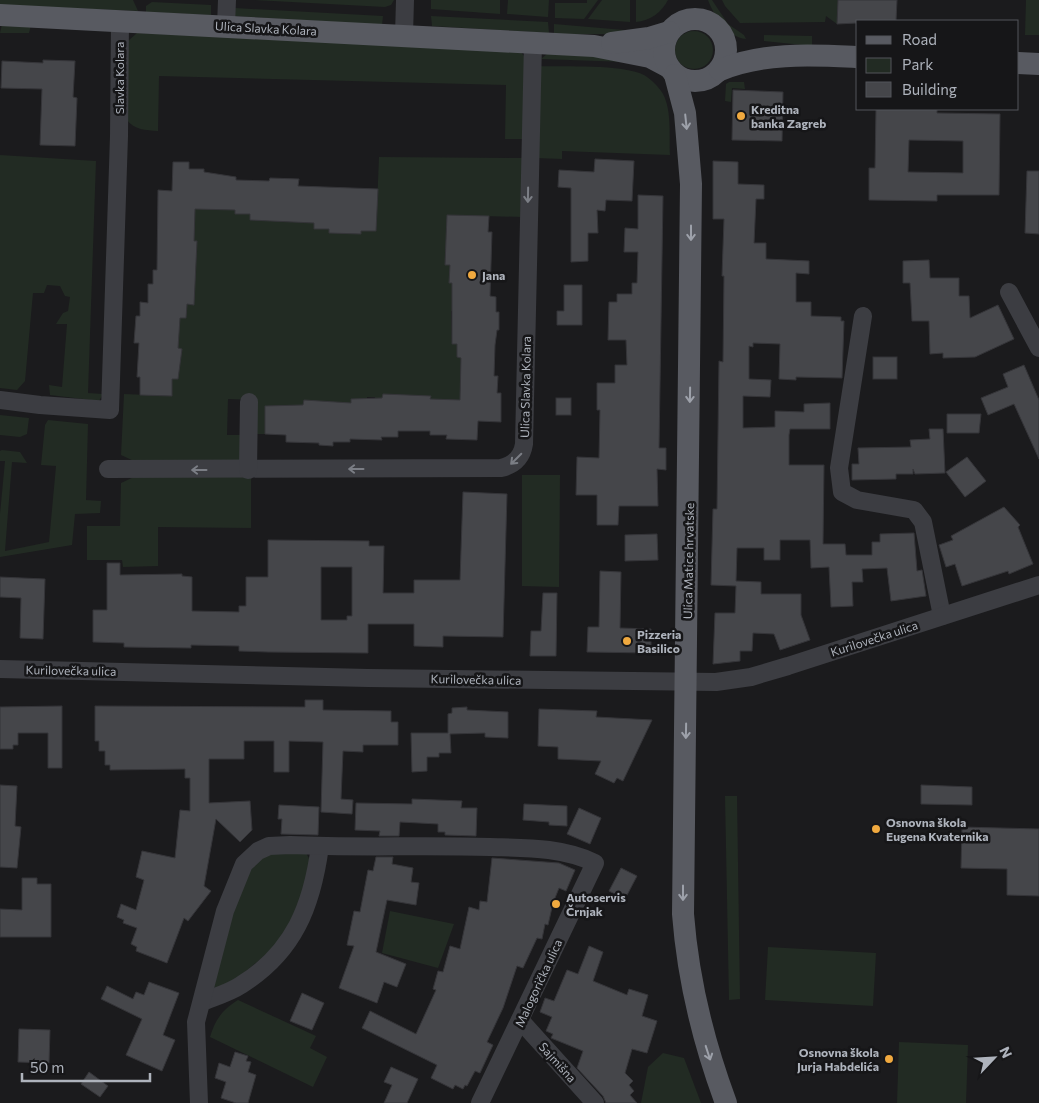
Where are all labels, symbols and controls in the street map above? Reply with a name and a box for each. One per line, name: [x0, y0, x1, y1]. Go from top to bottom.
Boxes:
street label: Ulica Slavka Kolara: [215, 18, 317, 38]
legend: [856, 20, 1019, 110]
text: Road: [902, 30, 937, 48]
street label: Slavka Kolara: [112, 42, 126, 114]
text: Park: [902, 55, 933, 73]
text: Building: [902, 80, 957, 98]
place label: Kreditna banka Zagreb: [751, 102, 826, 130]
marker: Kreditna banka Zagreb: [735, 110, 747, 122]
one-way arrow: [681, 114, 691, 130]
one-way arrow: [524, 187, 533, 203]
one-way arrow: [686, 224, 696, 241]
place label: Jana: [482, 268, 505, 283]
marker: Jana: [466, 269, 478, 281]
street label: Ulica Slavka Kolara: [517, 336, 533, 438]
one-way arrow: [685, 387, 695, 403]
one-way arrow: [510, 453, 522, 465]
one-way arrow: [349, 464, 365, 474]
one-way arrow: [192, 465, 208, 475]
street label: Ulica Matice hrvatske: [680, 503, 696, 619]
street label: Kurilovečka ulica: [829, 617, 919, 659]
place label: Pizzeria Basilico: [637, 627, 681, 655]
marker: Pizzeria Basilico: [621, 635, 633, 647]
street label: Kurilovečka ulica: [25, 662, 117, 678]
street label: Kurilovečka ulica: [430, 671, 522, 687]
one-way arrow: [681, 722, 691, 738]
place label: Osnovna škola Eugena Kvaternika: [886, 815, 989, 843]
marker: Osnovna škola Eugena Kvaternika: [870, 823, 882, 835]
one-way arrow: [678, 884, 688, 901]
place label: Autoservis Črnjak: [566, 890, 626, 918]
marker: Autoservis Črnjak: [550, 898, 562, 910]
street label: Malogorička ulica: [512, 937, 564, 1029]
north arrow: [969, 1033, 1019, 1083]
street label: Sajmišna: [537, 1039, 579, 1085]
text: N: [996, 1044, 1016, 1061]
one-way arrow: [704, 1045, 713, 1060]
place label: Osnovna škola Jurja Habdelića: [797, 1045, 879, 1074]
scale bar: [22, 1050, 150, 1082]
marker: Osnovna škola Jurja Habdelića: [883, 1053, 895, 1065]
text: 50 m: [30, 1058, 64, 1076]

